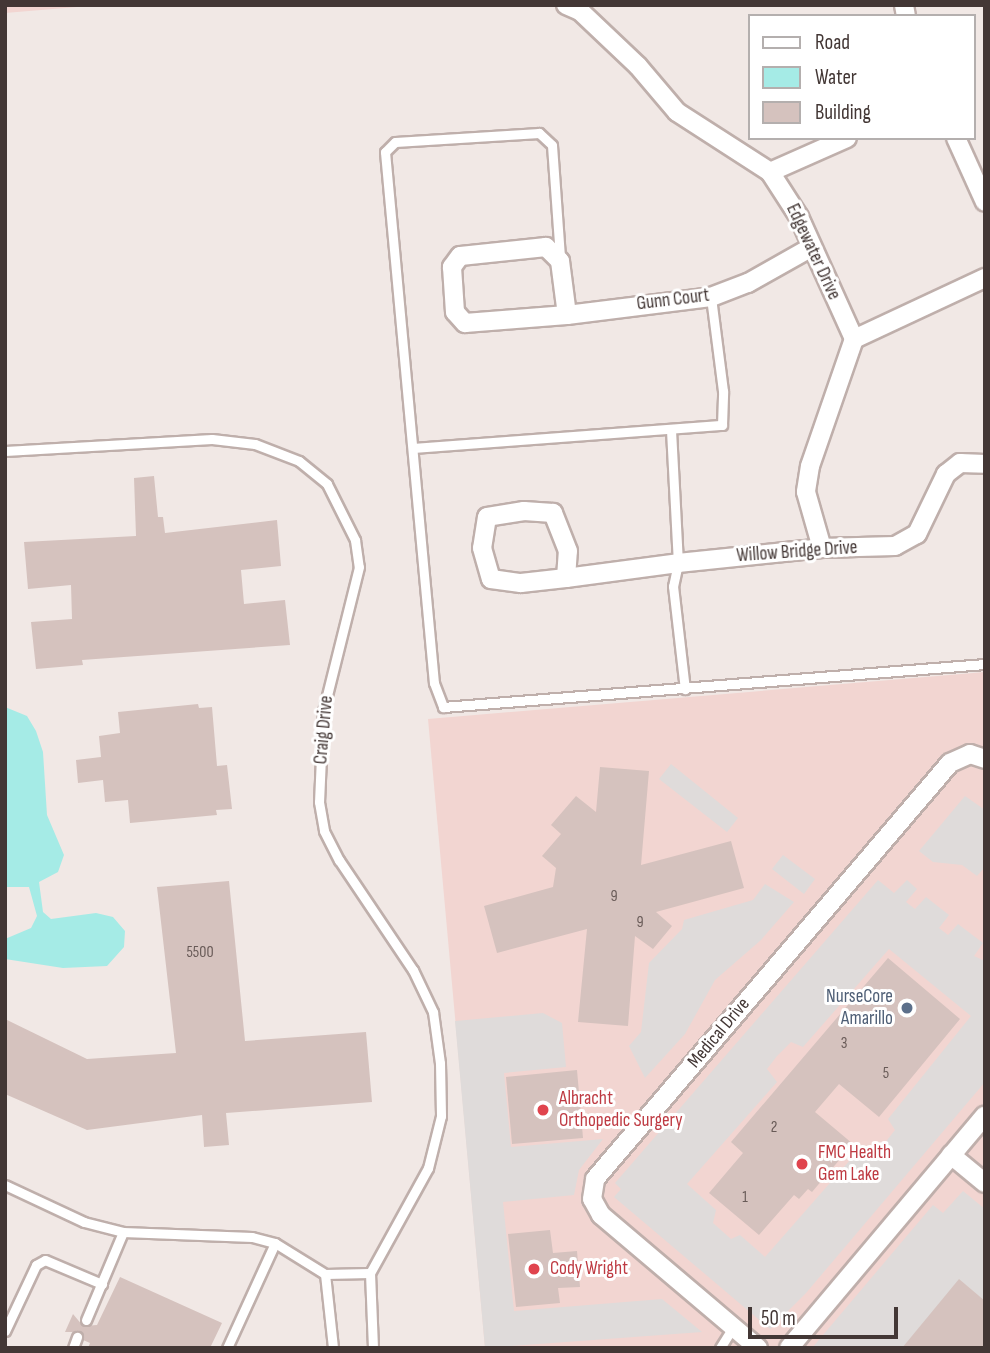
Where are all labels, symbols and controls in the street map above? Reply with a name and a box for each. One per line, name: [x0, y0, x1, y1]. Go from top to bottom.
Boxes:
legend: [748, 14, 976, 140]
text: Road: [815, 30, 850, 55]
text: Water: [815, 65, 857, 90]
text: Building: [815, 100, 871, 125]
street label: Edgewater Drive: [781, 200, 845, 304]
street label: Gunn Court: [635, 284, 711, 316]
street label: Willow Bridge Drive: [736, 536, 858, 568]
street label: Craig Drive: [310, 695, 338, 765]
house number: 9: [610, 887, 618, 907]
house number: 9: [636, 913, 644, 933]
house number: 5500: [186, 943, 214, 963]
place label: NurseCore Amarillo: [826, 986, 893, 1030]
street label: Medical Drive: [683, 993, 755, 1073]
marker: NurseCore Amarillo: [899, 1000, 915, 1016]
house number: 3: [841, 1034, 847, 1054]
house number: 5: [883, 1064, 889, 1084]
place label: Albracht Orthopedic Surgery: [559, 1088, 683, 1132]
marker: Albracht Orthopedic Surgery: [533, 1100, 553, 1120]
house number: 2: [771, 1118, 777, 1138]
place label: FMC Health Gem Lake: [818, 1142, 891, 1186]
marker: FMC Health Gem Lake: [792, 1154, 812, 1174]
house number: 1: [742, 1188, 748, 1208]
place label: Cody Wright: [550, 1258, 628, 1280]
marker: Cody Wright: [524, 1259, 544, 1279]
scale bar: [752, 1294, 902, 1338]
text: 50 m: [761, 1306, 796, 1331]

